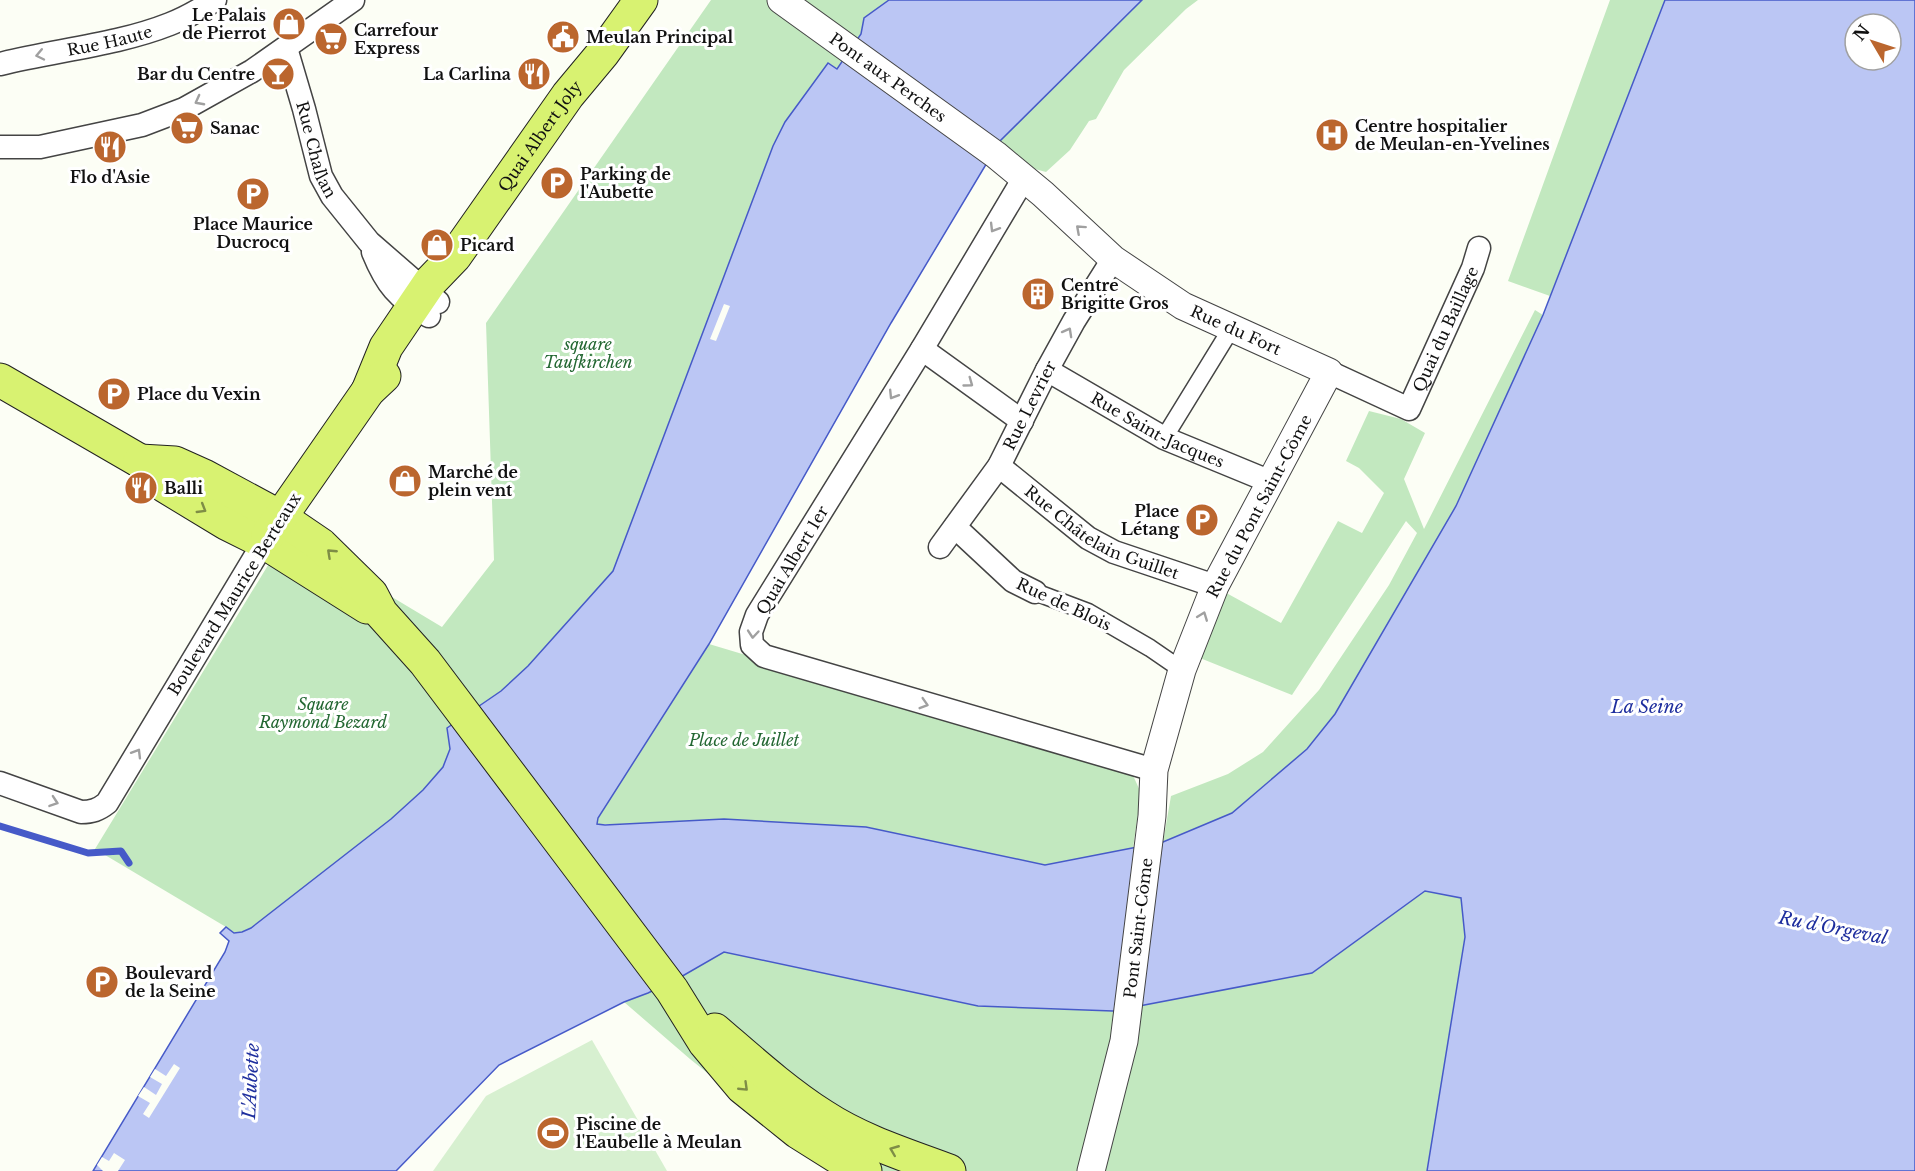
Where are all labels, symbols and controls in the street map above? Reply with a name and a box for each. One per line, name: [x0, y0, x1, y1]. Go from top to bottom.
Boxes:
place label: Le Palais de Pierrot: [182, 5, 267, 43]
shop icon: Le Palais de Pierrot: [271, 6, 307, 42]
north arrow: [1843, 12, 1903, 72]
public building icon: Meulan Principal: [545, 19, 581, 55]
place label: Carrefour Express: [354, 20, 438, 58]
text: N: [1849, 20, 1874, 45]
street label: Rue Haute: [65, 21, 155, 60]
supermarket icon: Carrefour Express: [313, 21, 349, 57]
place label: Meulan Principal: [586, 27, 733, 47]
street label: Pont aux Perches: [826, 28, 951, 126]
one-way arrow: [36, 48, 46, 61]
bar icon: Bar du Centre: [260, 56, 296, 92]
restaurant icon: La Carlina: [516, 56, 552, 92]
place label: Bar du Centre: [137, 64, 255, 84]
place label: La Carlina: [423, 64, 511, 84]
street label: Quai Albert Joly: [493, 76, 586, 195]
one-way arrow: [195, 94, 206, 105]
street label: Rue Challan: [292, 99, 341, 201]
supermarket icon: Sanac: [169, 110, 205, 146]
place label: Centre hospitalier de Meulan-en-Yvelines: [1355, 116, 1550, 154]
hospital icon: Centre hospitalier de Meulan-en-Yvelines: [1314, 117, 1350, 153]
place label: Sanac: [210, 118, 260, 138]
restaurant icon: Flo d'Asie: [92, 129, 128, 165]
place label: Parking de l'Aubette: [580, 164, 671, 202]
parking icon: Parking de l'Aubette: [539, 165, 575, 201]
place label: Flo d'Asie: [70, 167, 150, 187]
parking icon: Place Maurice Ducrocq: [235, 176, 271, 212]
place label: Place Maurice Ducrocq: [193, 214, 313, 252]
one-way arrow: [990, 222, 1002, 232]
one-way arrow: [1076, 225, 1087, 236]
shop icon: Picard: [419, 227, 455, 263]
place label: Picard: [460, 235, 514, 255]
street label: Quai du Baillage: [1408, 263, 1482, 395]
place label: Centre Brigitte Gros: [1061, 275, 1169, 313]
building icon: Centre Brigitte Gros: [1020, 276, 1056, 312]
street label: Rue du Fort: [1187, 301, 1284, 359]
one-way arrow: [1061, 328, 1072, 338]
park label: square Taufkirchen: [543, 334, 633, 372]
street label: Rue Levrier: [999, 357, 1060, 453]
parking icon: Place du Vexin: [96, 376, 132, 412]
one-way arrow: [963, 376, 974, 387]
place label: Place du Vexin: [137, 384, 261, 404]
street label: Rue Saint-Jacques: [1087, 388, 1227, 472]
one-way arrow: [889, 389, 901, 399]
street label: Rue du Pont Saint-Côme: [1202, 411, 1316, 601]
place label: Marché de plein vent: [428, 462, 518, 500]
shop icon: Marché de plein vent: [387, 463, 423, 499]
restaurant icon: Balli: [123, 470, 159, 506]
place label: Balli: [164, 478, 203, 498]
street label: Rue Châtelain Guillet: [1021, 481, 1182, 583]
street label: Boulevard Maurice Berteaux: [163, 489, 305, 699]
one-way arrow: [196, 501, 206, 513]
place label: Place Létang: [1121, 501, 1180, 539]
street label: Quai Albert 1er: [752, 502, 833, 618]
parking icon: Place Létang: [1184, 502, 1220, 538]
one-way arrow: [327, 550, 338, 561]
street label: Rue de Blois: [1013, 573, 1115, 635]
one-way arrow: [1196, 611, 1209, 621]
one-way arrow: [747, 629, 760, 639]
park label: Square Raymond Bezard: [258, 694, 388, 732]
water label: La Seine: [1610, 696, 1683, 718]
one-way arrow: [918, 697, 929, 709]
park label: Place de Juillet: [688, 730, 799, 750]
one-way arrow: [129, 749, 141, 759]
one-way arrow: [48, 795, 59, 808]
street label: Pont Saint-Côme: [1119, 857, 1157, 999]
water label: Ru d'Orgeval: [1776, 906, 1890, 949]
place label: Boulevard de la Seine: [125, 963, 216, 1001]
parking icon: Boulevard de la Seine: [84, 964, 120, 1000]
water label: L'Aubette: [238, 1043, 264, 1120]
one-way arrow: [737, 1080, 747, 1091]
place label: Piscine de l'Eaubelle à Meulan: [576, 1114, 742, 1152]
sports icon: Piscine de l'Eaubelle à Meulan: [535, 1115, 571, 1151]
one-way arrow: [889, 1145, 900, 1157]

